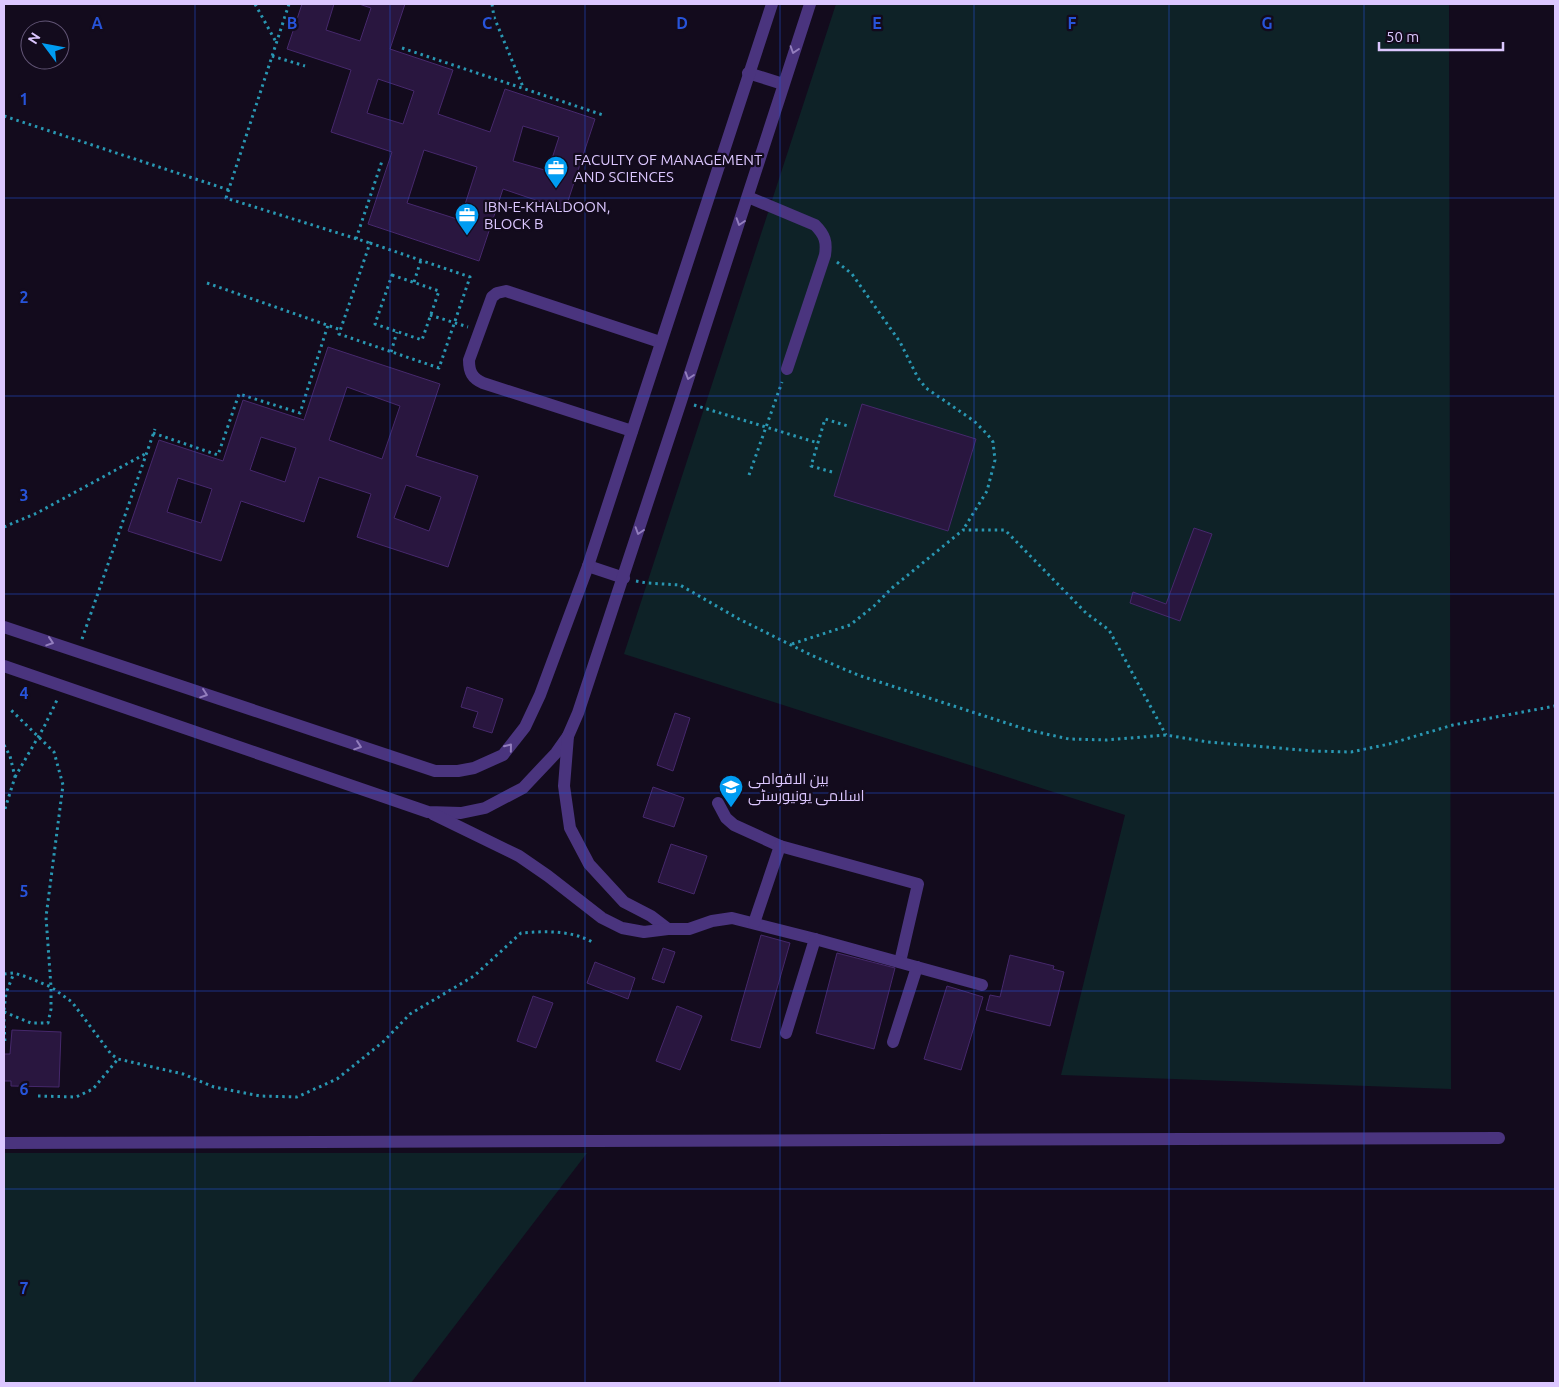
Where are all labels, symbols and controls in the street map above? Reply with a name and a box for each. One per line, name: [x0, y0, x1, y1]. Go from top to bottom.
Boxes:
text: A: [91, 14, 103, 32]
text: B: [287, 14, 297, 32]
text: C: [482, 14, 492, 32]
text: D: [676, 14, 688, 32]
text: E: [872, 14, 882, 32]
text: F: [1068, 14, 1077, 32]
text: G: [1261, 14, 1273, 32]
north arrow: [20, 20, 70, 70]
scale bar: [1379, 20, 1503, 52]
text: 50 m: [1386, 28, 1419, 45]
text: N: [24, 29, 44, 47]
one-way arrow: [790, 45, 800, 54]
text: 1: [19, 90, 29, 108]
place label: FACULTY OF MANAGEMENT AND SCIENCES: [574, 151, 763, 185]
office icon: FACULTY OF MANAGEMENT AND SCIENCES: [543, 155, 569, 189]
place label: IBN-E-KHALDOON, BLOCK B: [484, 198, 610, 232]
office icon: IBN-E-KHALDOON, BLOCK B: [454, 202, 480, 236]
one-way arrow: [736, 217, 746, 225]
text: 2: [19, 288, 29, 306]
one-way arrow: [685, 371, 695, 380]
text: 3: [19, 486, 29, 504]
one-way arrow: [635, 526, 645, 534]
one-way arrow: [45, 637, 54, 647]
text: 4: [19, 684, 29, 702]
one-way arrow: [199, 688, 208, 698]
one-way arrow: [353, 740, 362, 750]
one-way arrow: [504, 744, 512, 753]
place label: بین الاقوامی اسلامی یونیورسٹی: [748, 770, 865, 806]
school or university icon: بین الاقوامی اسلامی یونیورسٹی: [718, 774, 744, 808]
text: 5: [19, 882, 29, 900]
text: 6: [19, 1080, 29, 1098]
text: 7: [19, 1279, 29, 1297]

